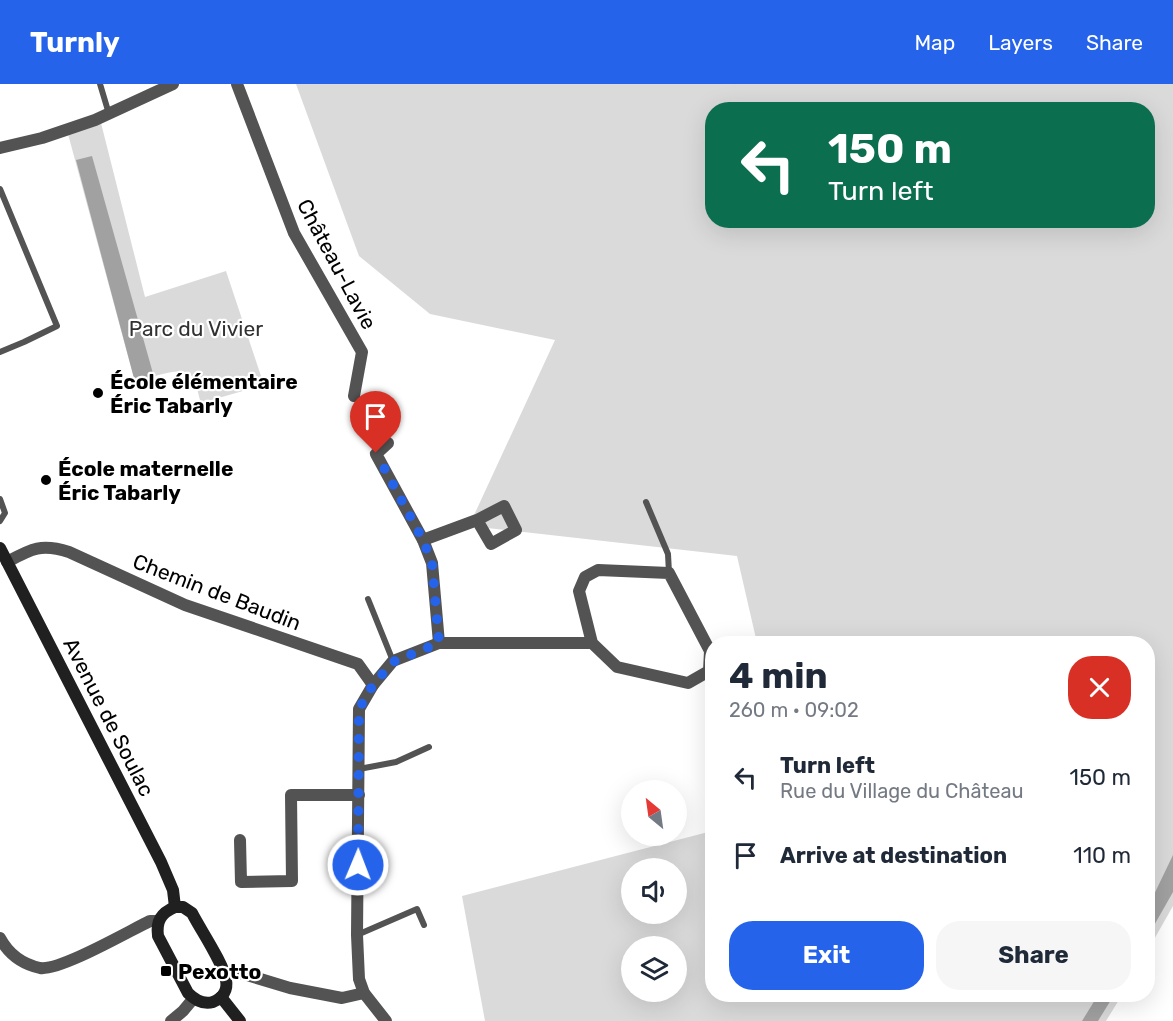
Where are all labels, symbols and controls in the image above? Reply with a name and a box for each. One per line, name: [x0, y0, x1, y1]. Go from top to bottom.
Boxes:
text: Turnly: [30, 26, 120, 59]
text: Map: [914, 30, 955, 55]
text: Layers: [988, 30, 1053, 55]
text: Share: [1086, 30, 1143, 55]
text: 150 m: [828, 124, 952, 174]
icon: left: [729, 126, 807, 204]
text: Turn left: [828, 175, 933, 207]
street label: Château-Lavie: [292, 194, 382, 334]
park label: Parc du Vivier: [129, 316, 263, 341]
place label: École élémentaire Éric Tabarly: [110, 369, 298, 418]
marker: École élémentaire Éric Tabarly: [91, 386, 105, 400]
pin: [350, 391, 401, 453]
icon: arrive: [359, 400, 392, 433]
place label: École maternelle Éric Tabarly: [58, 456, 233, 505]
marker: École maternelle Éric Tabarly: [39, 473, 53, 487]
street label: Chemin de Baudin: [129, 548, 305, 636]
street label: Avenue de Soulac: [58, 634, 160, 800]
text: 4 min: [729, 654, 828, 697]
button: close: [1068, 656, 1131, 719]
text: 260 m · 09:02: [729, 698, 859, 722]
text: Turn left: [780, 752, 875, 779]
icon: left: [729, 761, 762, 794]
text: 150 m: [1070, 764, 1131, 791]
text: Rue du Village du Château: [780, 779, 1024, 803]
north arrow: [621, 780, 687, 846]
map controls: [621, 780, 687, 1002]
position arrow: [326, 833, 390, 897]
icon: arrive: [729, 839, 762, 872]
text: Arrive at destination: [780, 842, 1007, 869]
text: 110 m: [1073, 842, 1131, 869]
button: sound: [621, 858, 687, 924]
button: Exit: [729, 921, 924, 990]
button: Share: [936, 921, 1131, 990]
button: layers: [621, 936, 687, 1002]
place label: Pexotto: [178, 959, 261, 984]
marker: Pexotto: [159, 964, 173, 978]

